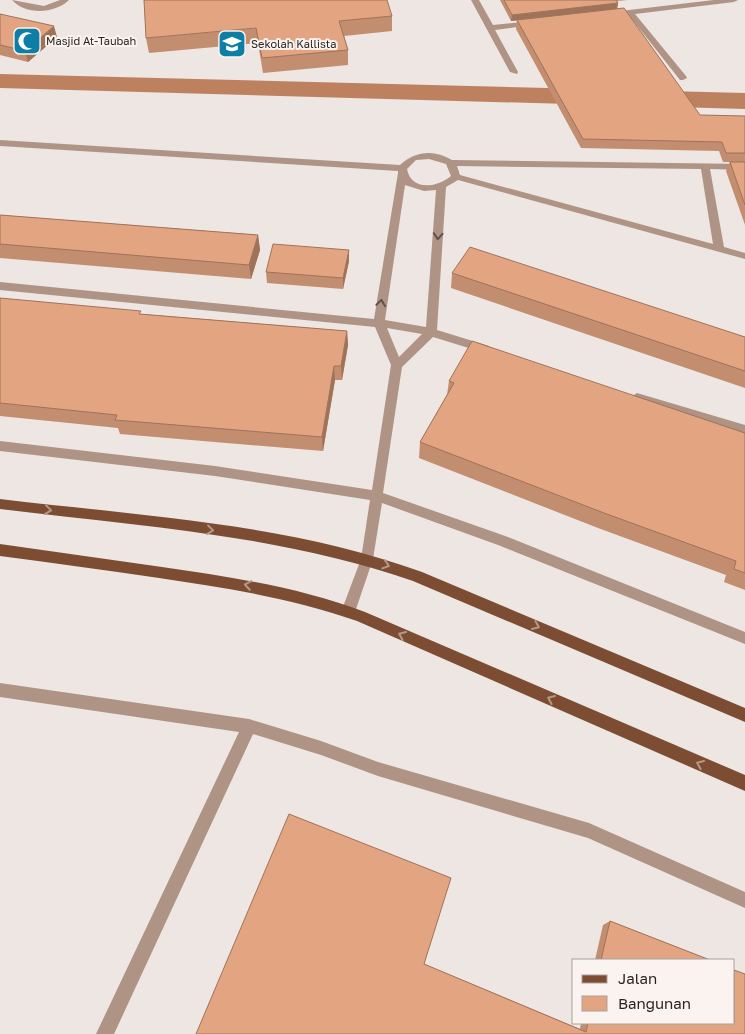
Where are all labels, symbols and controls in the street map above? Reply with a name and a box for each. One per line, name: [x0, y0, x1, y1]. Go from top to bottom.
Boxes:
mosque icon: Masjid At-Taubah: [12, 26, 42, 56]
school or university icon: Sekolah Kallista: [217, 29, 247, 59]
place label: Masjid At-Taubah: [46, 34, 136, 47]
place label: Sekolah Kallista: [251, 37, 336, 50]
one-way arrow: [432, 232, 443, 240]
one-way arrow: [376, 299, 386, 308]
one-way arrow: [45, 504, 53, 515]
one-way arrow: [206, 524, 214, 535]
one-way arrow: [381, 560, 389, 570]
one-way arrow: [243, 581, 252, 591]
one-way arrow: [531, 620, 540, 631]
one-way arrow: [398, 630, 407, 641]
one-way arrow: [547, 695, 556, 706]
one-way arrow: [696, 759, 705, 770]
legend: [572, 959, 735, 1024]
text: Jalan: [618, 969, 657, 987]
text: Bangunan: [618, 994, 691, 1012]

